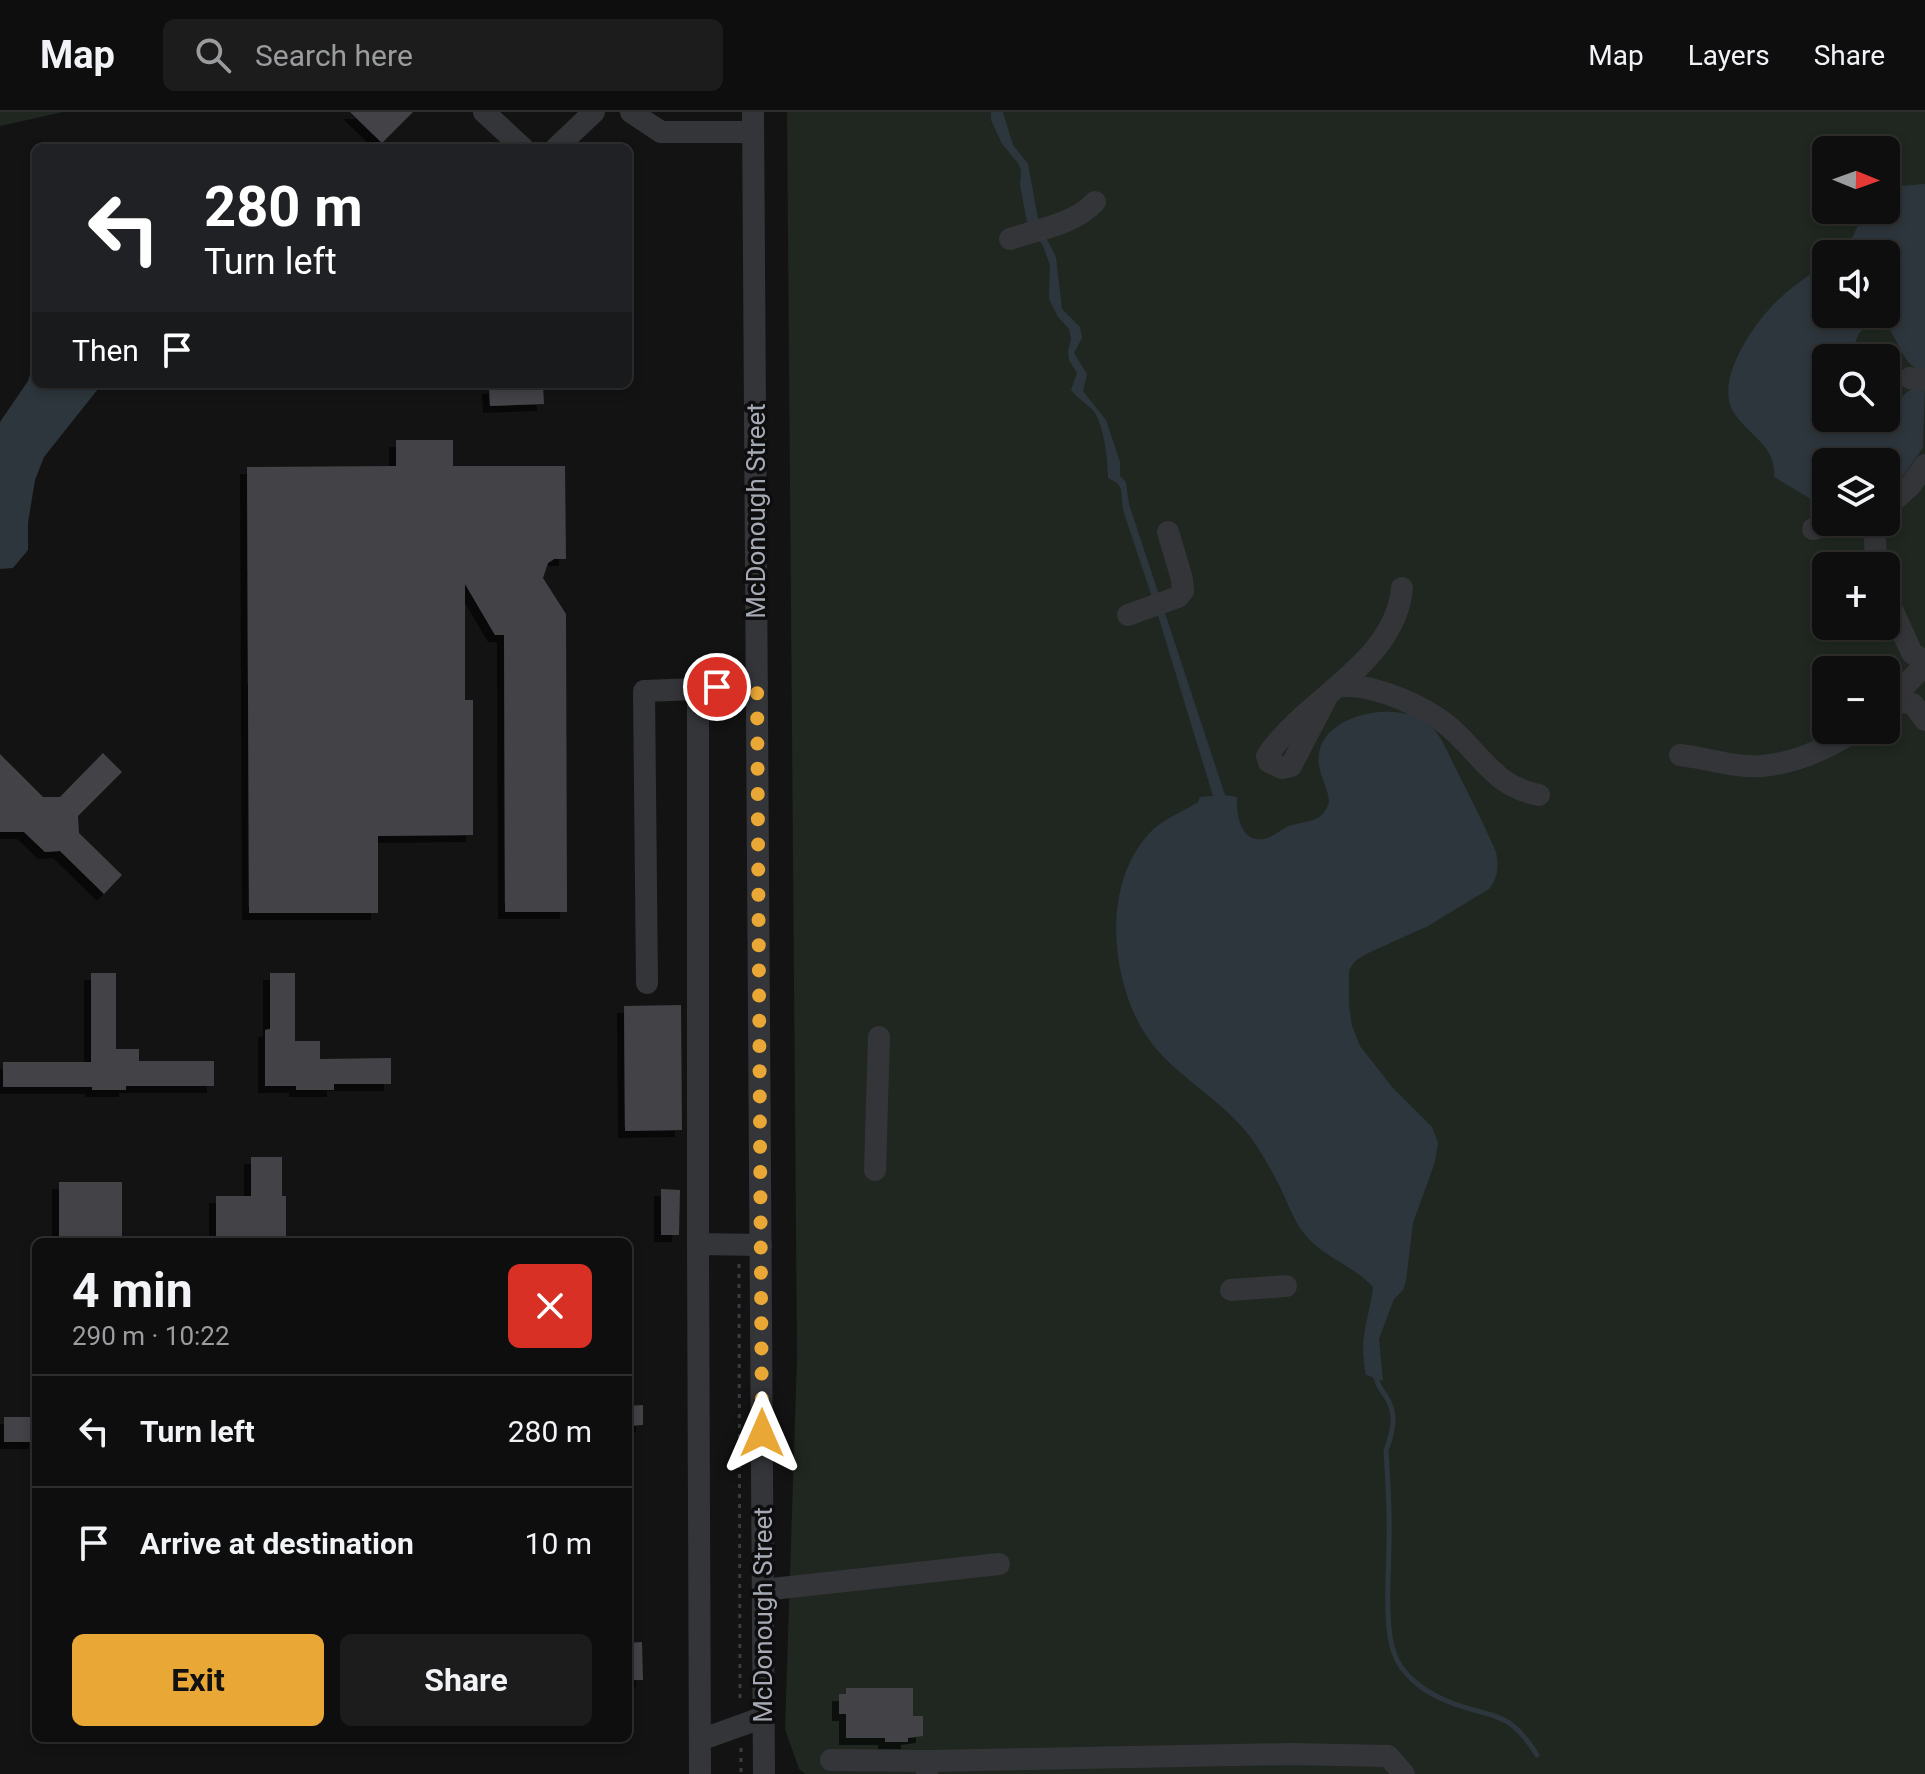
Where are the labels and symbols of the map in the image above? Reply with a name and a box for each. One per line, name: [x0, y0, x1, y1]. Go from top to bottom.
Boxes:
north arrow: [1812, 136, 1900, 224]
street label: McDonough Street: [741, 403, 771, 619]
pin: [683, 653, 751, 721]
position arrow: [720, 1391, 804, 1475]
street label: McDonough Street: [748, 1507, 778, 1723]

